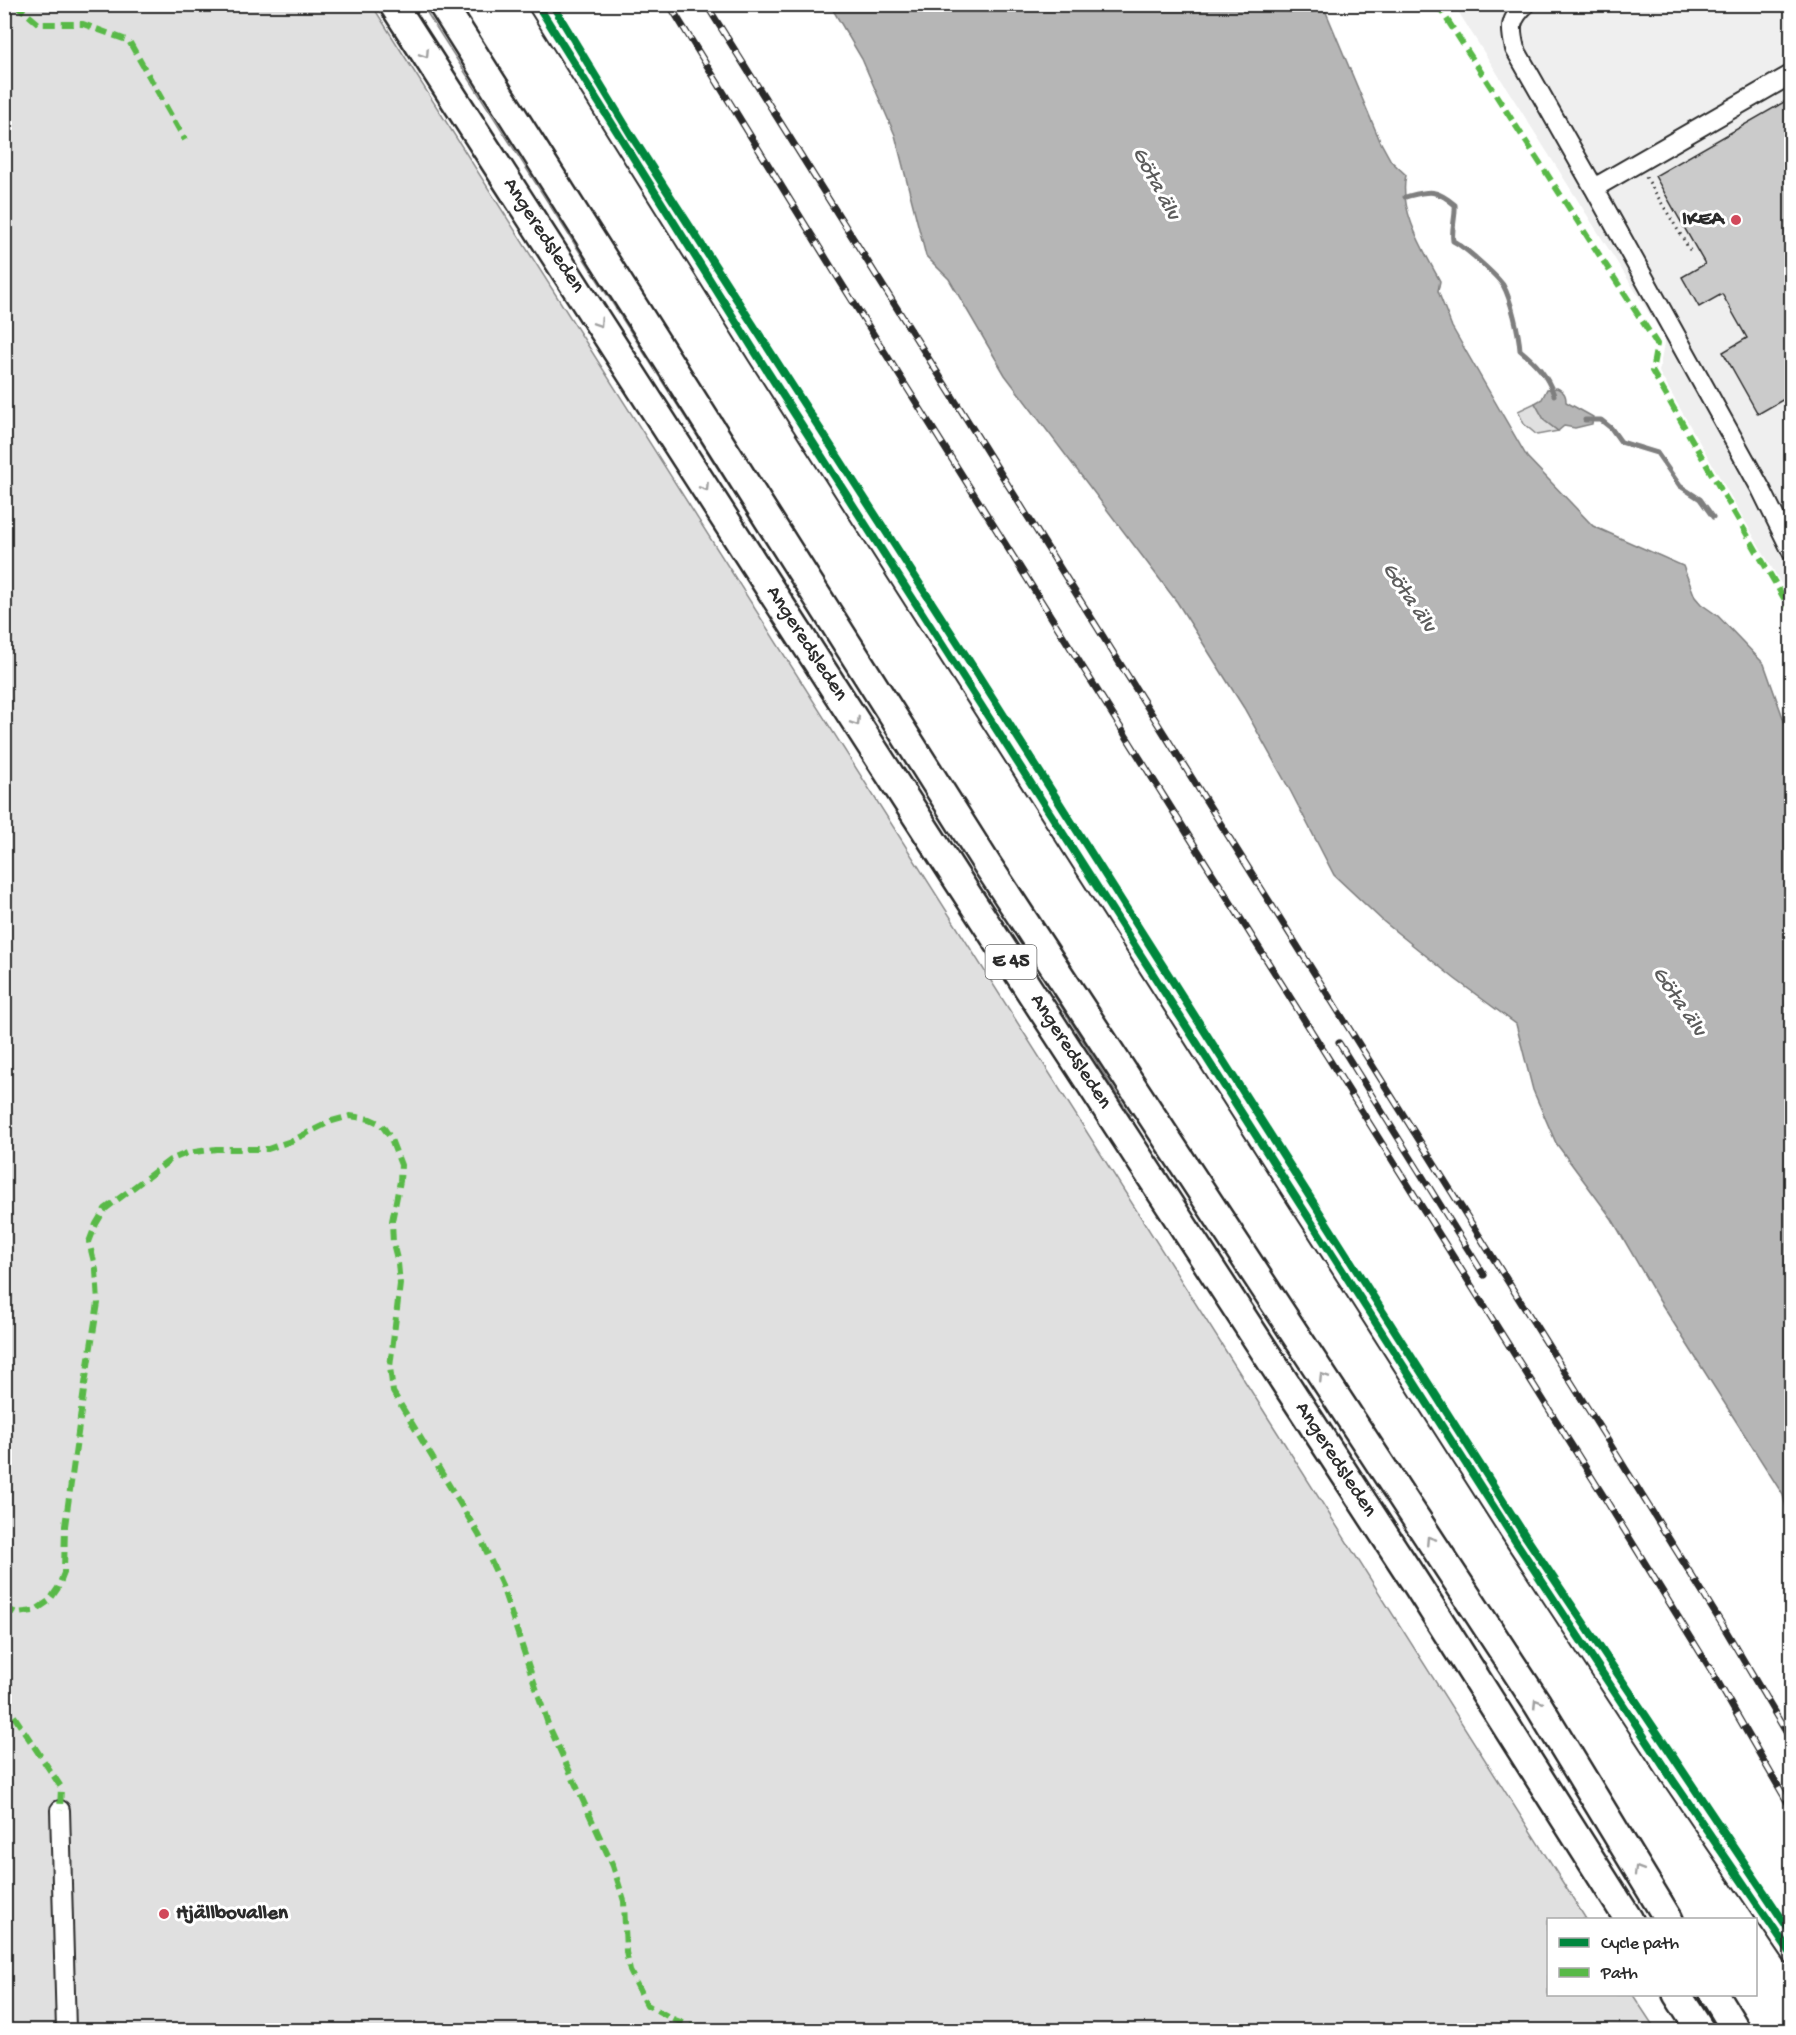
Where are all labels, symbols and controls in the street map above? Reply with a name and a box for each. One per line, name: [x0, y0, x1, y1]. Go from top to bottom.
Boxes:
one-way arrow: [418, 47, 429, 58]
water label: Göta älv: [1125, 143, 1186, 227]
street label: Angeredsleden: [497, 174, 589, 298]
place label: IKEA: [1682, 208, 1726, 233]
marker: IKEA: [1729, 213, 1743, 227]
one-way arrow: [592, 317, 603, 328]
one-way arrow: [697, 481, 709, 491]
water label: Göta älv: [1375, 558, 1442, 640]
street label: Angeredsleden: [760, 582, 852, 706]
one-way arrow: [849, 715, 860, 726]
road number: E 45: [986, 945, 1036, 979]
water label: Göta älv: [1645, 962, 1712, 1044]
street label: Angeredsleden: [1024, 990, 1116, 1114]
one-way arrow: [1319, 1373, 1330, 1384]
street label: Angeredsleden: [1289, 1398, 1381, 1522]
one-way arrow: [1426, 1536, 1437, 1547]
one-way arrow: [1532, 1699, 1544, 1709]
one-way arrow: [1635, 1865, 1646, 1876]
place label: Hjällbovallen: [176, 1902, 289, 1927]
marker: Hjällbovallen: [157, 1907, 171, 1921]
legend: [1547, 1918, 1757, 1996]
text: Cycle path: [1601, 1934, 1679, 1955]
text: Path: [1600, 1964, 1638, 1985]

